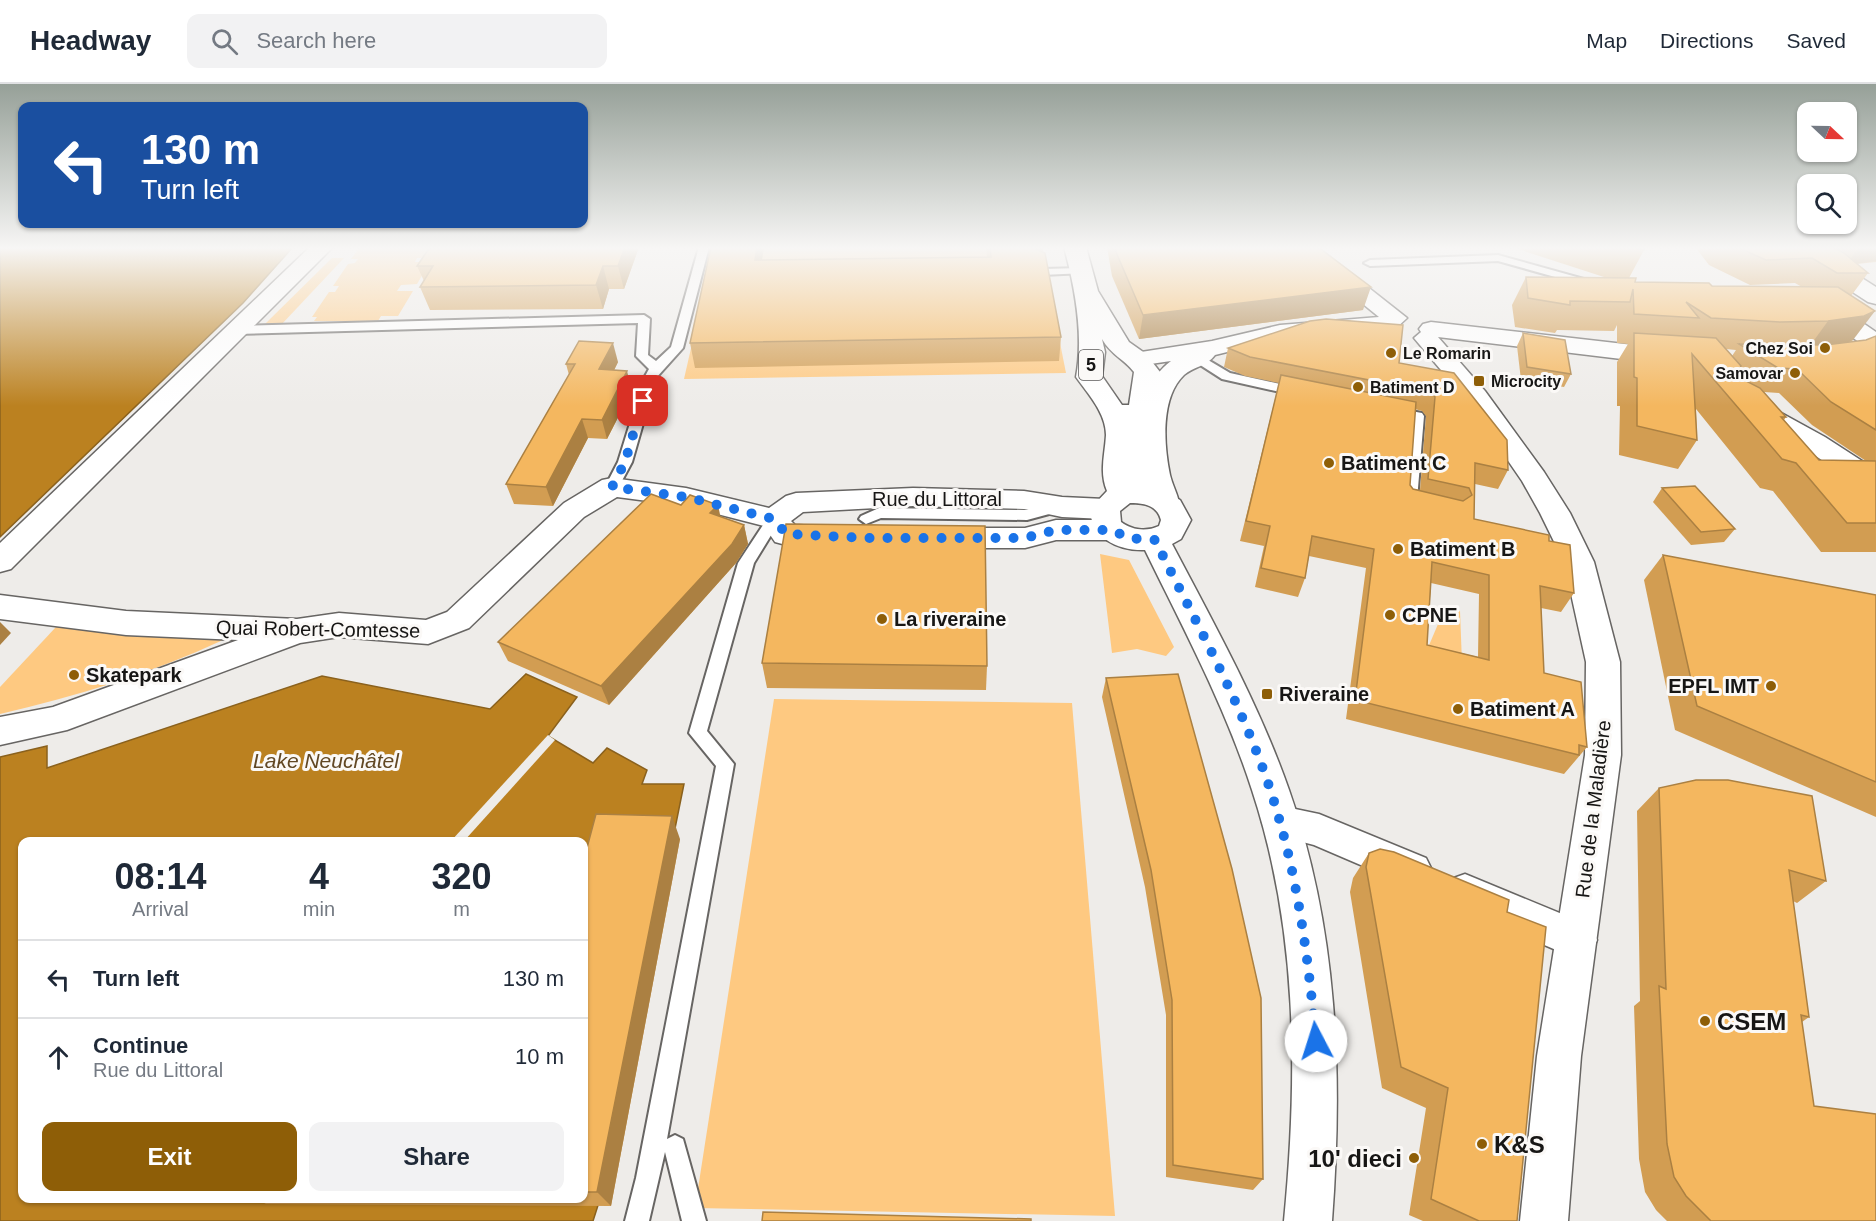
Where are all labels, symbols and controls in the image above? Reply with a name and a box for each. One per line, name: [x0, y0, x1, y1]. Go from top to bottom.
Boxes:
search box: [187, 14, 607, 68]
text: Headway: [30, 25, 151, 56]
icon: search: [208, 25, 241, 58]
text: Search here: [256, 28, 376, 53]
text: Map: [1586, 29, 1627, 52]
text: Directions: [1660, 29, 1753, 52]
text: Saved: [1786, 29, 1846, 52]
north arrow: [1797, 102, 1857, 162]
map controls: [1797, 102, 1857, 234]
icon: left: [42, 126, 120, 204]
text: 130 m: [141, 126, 260, 173]
button: search: [1797, 174, 1857, 234]
text: Turn left: [141, 175, 239, 205]
place label: Chez Soi: [1745, 340, 1813, 357]
marker: Chez Soi: [1818, 341, 1832, 355]
place label: Le Romarin: [1403, 345, 1491, 362]
marker: Le Romarin: [1384, 346, 1398, 360]
road number: 5: [1079, 350, 1103, 380]
place label: Samovar: [1715, 365, 1783, 382]
marker: Samovar: [1788, 366, 1802, 380]
place label: Microcity: [1491, 373, 1561, 390]
marker: Microcity: [1472, 374, 1486, 388]
pin: [617, 375, 668, 426]
place label: Batiment D: [1370, 379, 1454, 396]
marker: Batiment D: [1351, 380, 1365, 394]
icon: arrive: [626, 384, 659, 417]
place label: Batiment C: [1341, 452, 1447, 474]
marker: Batiment C: [1322, 456, 1336, 470]
street label: Rue du Littoral: [872, 488, 1002, 510]
place label: Batiment B: [1410, 538, 1516, 560]
marker: Batiment B: [1391, 542, 1405, 556]
place label: CPNE: [1402, 604, 1458, 626]
place label: La riveraine: [894, 608, 1006, 630]
marker: CPNE: [1383, 608, 1397, 622]
marker: La riveraine: [875, 612, 889, 626]
street label: Quai Robert-Comtesse: [216, 616, 420, 642]
place label: Skatepark: [86, 664, 182, 686]
marker: Skatepark: [67, 668, 81, 682]
place label: EPFL IMT: [1668, 675, 1759, 697]
marker: EPFL IMT: [1764, 679, 1778, 693]
place label: Riveraine: [1279, 683, 1369, 705]
marker: Riveraine: [1260, 687, 1274, 701]
place label: Batiment A: [1470, 698, 1575, 720]
marker: Batiment A: [1451, 702, 1465, 716]
street label: Rue de la Maladière: [1571, 719, 1615, 899]
water label: Lake Neuchâtel: [253, 749, 400, 772]
text: 08:14: [114, 856, 206, 897]
text: 4: [309, 856, 329, 897]
text: 320: [431, 856, 492, 897]
text: Arrival: [132, 898, 189, 920]
text: min: [303, 898, 335, 920]
text: m: [453, 898, 470, 920]
icon: left: [42, 963, 75, 996]
text: Turn left: [93, 966, 179, 991]
text: 130 m: [503, 966, 564, 991]
place label: CSEM: [1717, 1008, 1786, 1035]
position arrow: [1284, 1009, 1348, 1073]
marker: CSEM: [1698, 1014, 1712, 1028]
text: Continue: [93, 1033, 188, 1058]
icon: ahead: [42, 1041, 75, 1074]
text: 10 m: [515, 1044, 564, 1069]
text: Rue du Littoral: [93, 1059, 223, 1081]
button: Exit: [42, 1122, 297, 1191]
button: Share: [309, 1122, 564, 1191]
place label: K&S: [1494, 1131, 1545, 1158]
marker: K&S: [1475, 1137, 1489, 1151]
place label: 10' dieci: [1308, 1145, 1402, 1172]
marker: 10' dieci: [1407, 1151, 1421, 1165]

